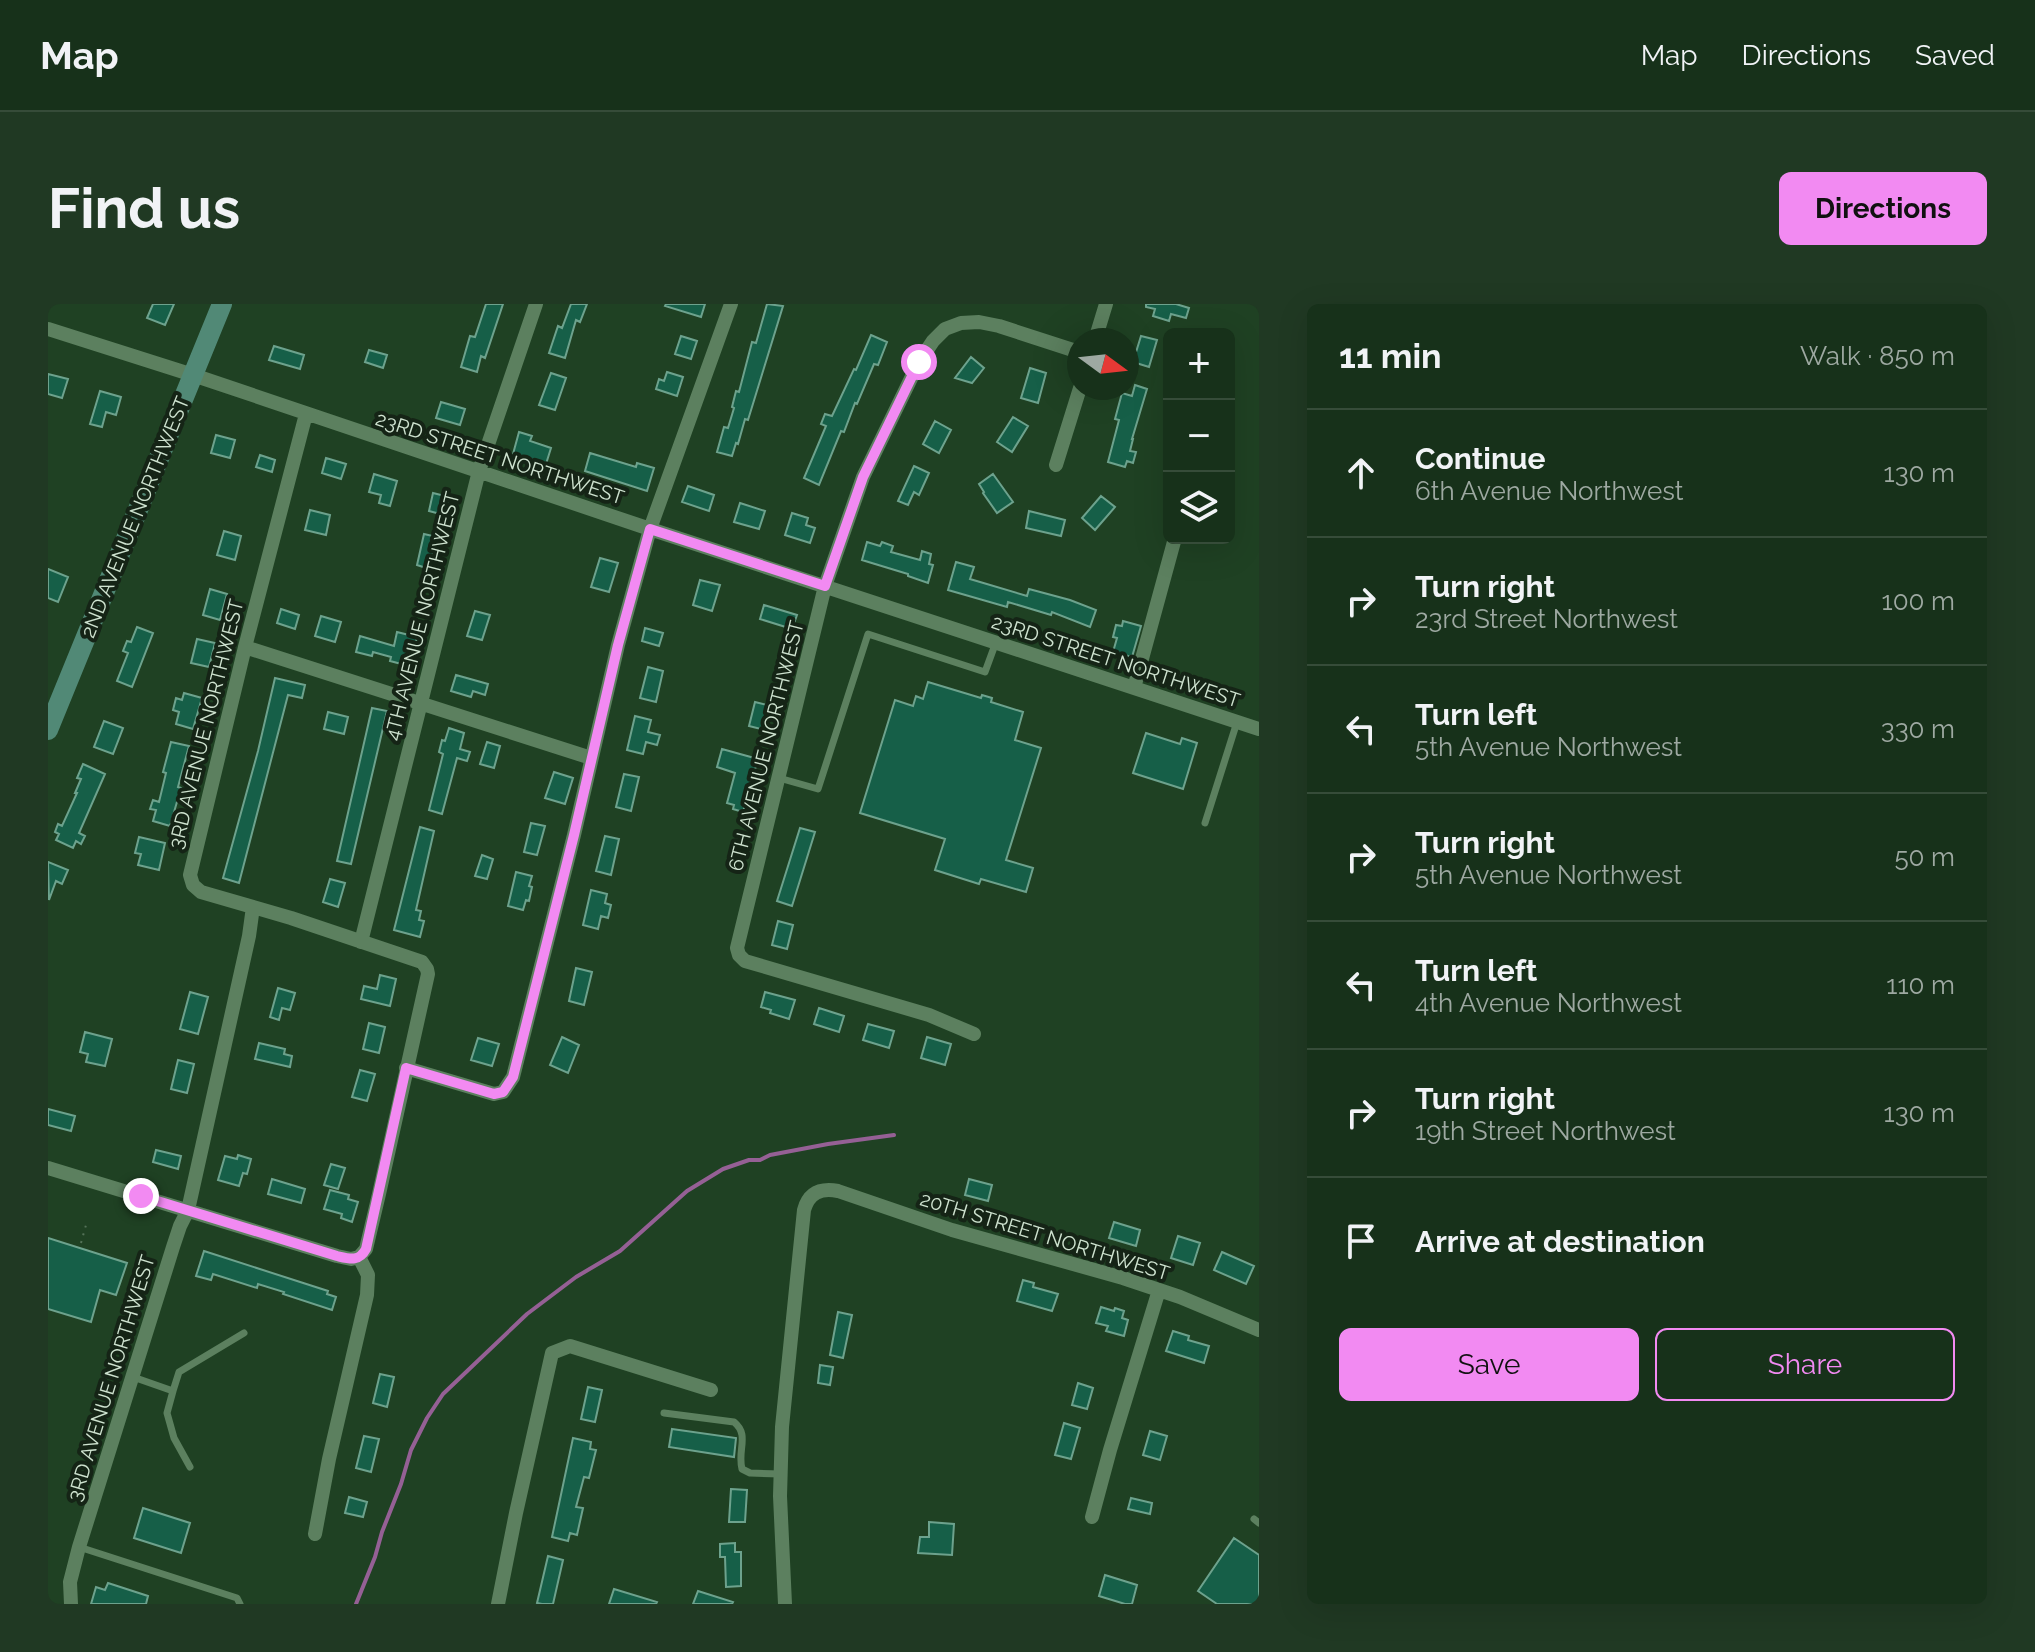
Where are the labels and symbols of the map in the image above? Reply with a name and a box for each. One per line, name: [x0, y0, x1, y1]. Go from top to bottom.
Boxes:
north arrow: [1067, 328, 1139, 400]
route start: [901, 344, 937, 380]
street label: 2ND AVENUE NORTHWEST: [76, 393, 194, 641]
street label: 23RD STREET NORTHWEST: [373, 406, 627, 510]
street label: 4TH AVENUE NORTHWEST: [380, 489, 464, 743]
street label: 3RD AVENUE NORTHWEST: [163, 597, 249, 851]
street label: 23RD STREET NORTHWEST: [989, 609, 1243, 713]
street label: 6TH AVENUE NORTHWEST: [723, 618, 809, 874]
route end: [123, 1178, 159, 1214]
street label: 20TH STREET NORTHWEST: [917, 1187, 1173, 1285]
street label: 3RD AVENUE NORTHWEST: [62, 1252, 160, 1504]

